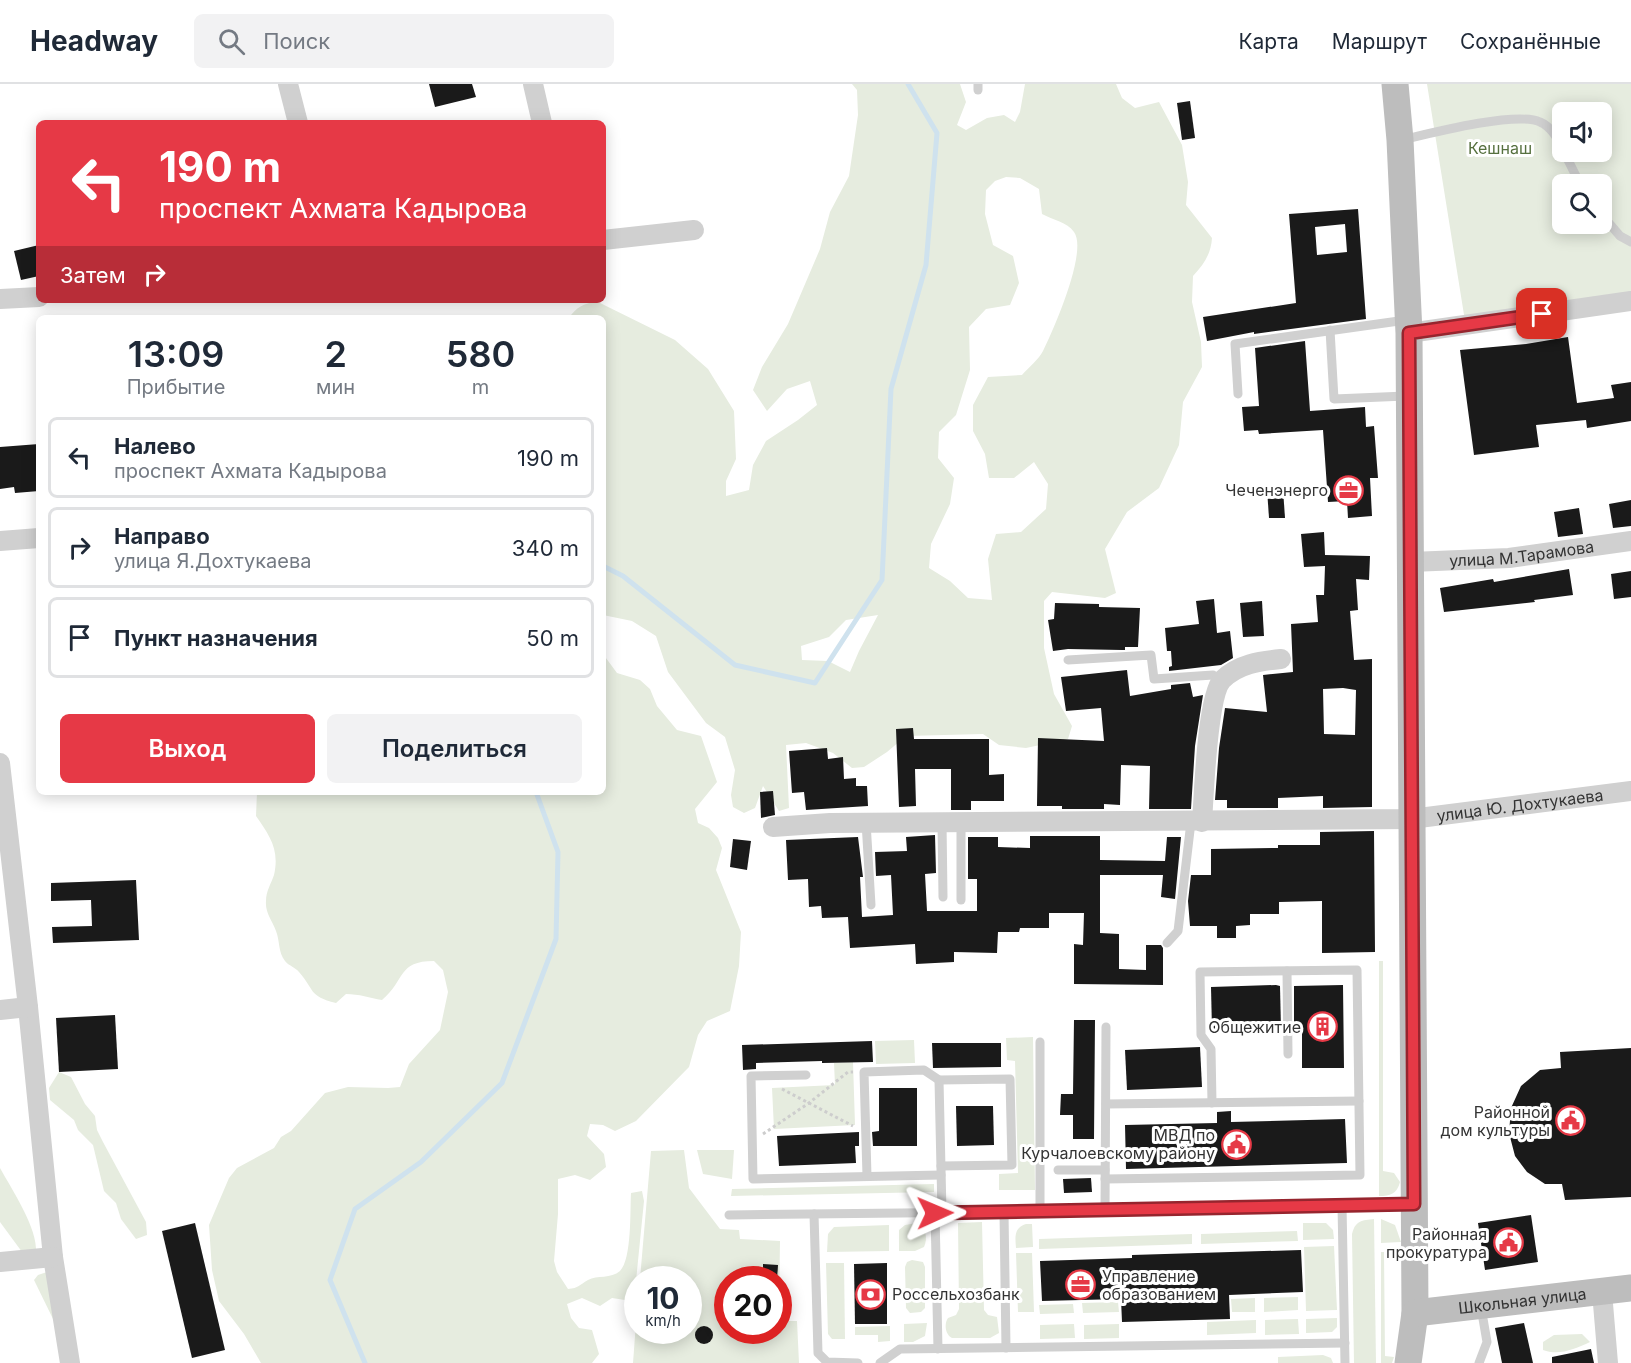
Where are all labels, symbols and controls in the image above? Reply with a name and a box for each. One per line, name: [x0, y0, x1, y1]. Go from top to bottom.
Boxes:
search box: [194, 14, 614, 68]
text: Headway: [30, 24, 158, 58]
icon: search: [215, 25, 248, 58]
text: Поиск: [263, 28, 330, 54]
text: Карта: [1238, 29, 1299, 54]
text: Маршрут: [1332, 29, 1427, 54]
text: Сохранённые: [1460, 29, 1601, 54]
map controls: [1552, 102, 1612, 234]
button: sound: [1552, 102, 1612, 162]
park label: Кешнаш: [1468, 138, 1532, 158]
text: 190 m: [159, 141, 281, 192]
icon: left: [60, 144, 138, 222]
button: search: [1552, 174, 1612, 234]
text: проспект Ахмата Кадырова: [159, 192, 527, 225]
icon: right: [138, 258, 171, 291]
text: Затем: [60, 262, 126, 288]
pin: [1516, 288, 1567, 339]
icon: arrive: [1525, 297, 1558, 330]
text: 13:09: [128, 332, 224, 376]
text: 2: [324, 332, 347, 376]
text: 580: [446, 332, 515, 376]
text: Прибытие: [127, 375, 225, 399]
text: мин: [316, 375, 355, 399]
text: m: [472, 375, 489, 399]
text: Налево: [114, 433, 196, 459]
icon: left: [63, 441, 96, 474]
text: 190 m: [517, 445, 579, 471]
text: проспект Ахмата Кадырова: [114, 459, 387, 483]
office icon: Чеченэнерго: [1333, 474, 1365, 506]
place label: Чеченэнерго: [1225, 480, 1328, 500]
text: Направо: [114, 523, 210, 549]
icon: right: [63, 531, 96, 564]
text: 340 m: [512, 535, 579, 561]
street label: улица М.Тарамова: [1449, 536, 1595, 570]
text: улица Я.Дохтукаева: [114, 549, 311, 573]
icon: arrive: [63, 621, 96, 654]
text: Пункт назначения: [114, 625, 318, 651]
text: 50 m: [526, 625, 579, 651]
button: Выход: [60, 714, 315, 783]
button: Поделиться: [327, 714, 582, 783]
street label: улица Ю. Дохтукаева: [1436, 785, 1604, 826]
building icon: Общежитие: [1306, 1011, 1338, 1043]
place label: Общежитие: [1208, 1017, 1301, 1037]
place label: Районной дом культуры: [1441, 1102, 1550, 1140]
public building icon: Районной дом культуры: [1555, 1105, 1587, 1137]
place label: МВД по Курчалоевскому району: [1021, 1125, 1215, 1163]
public building icon: МВД по Курчалоевскому району: [1220, 1128, 1252, 1160]
position arrow: [903, 1181, 967, 1245]
place label: Районная прокуратура: [1386, 1224, 1487, 1262]
public building icon: Районная прокуратура: [1492, 1227, 1524, 1259]
speed limit sign: 20: [714, 1266, 792, 1344]
place label: Управление образованием: [1102, 1266, 1216, 1304]
office icon: Управление образованием: [1065, 1269, 1097, 1301]
bank icon: Россельхозбанк: [855, 1278, 887, 1310]
text: 10: [646, 1280, 680, 1316]
street label: Школьная улица: [1457, 1283, 1587, 1318]
place label: Россельхозбанк: [892, 1284, 1020, 1304]
text: km/h: [645, 1311, 681, 1330]

